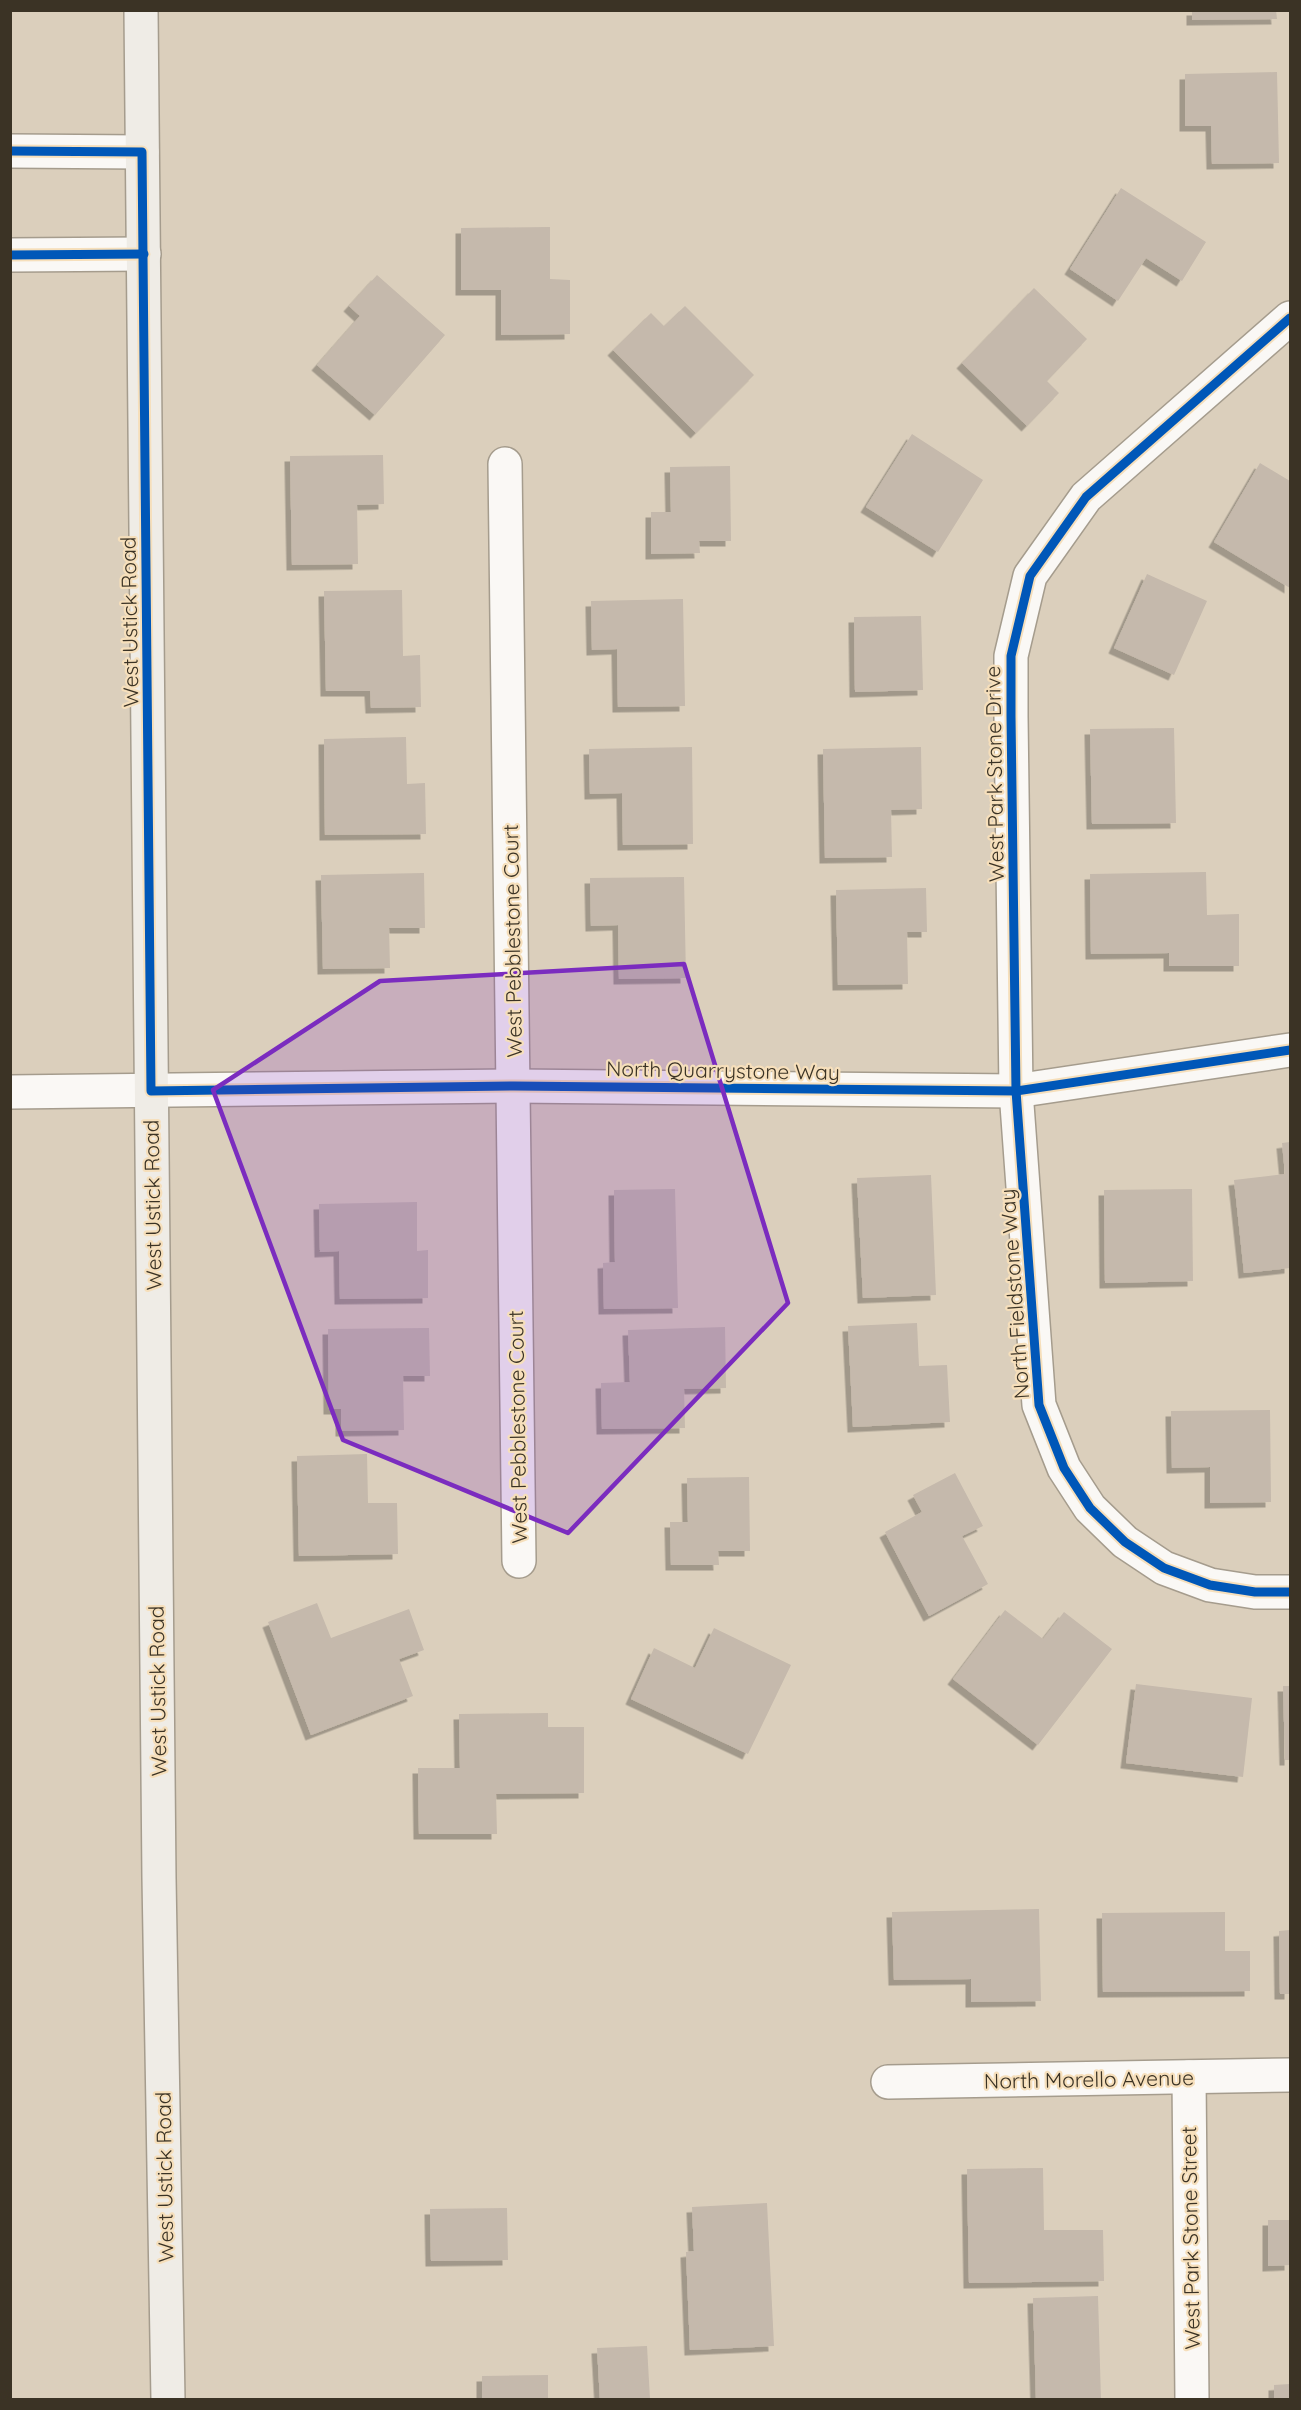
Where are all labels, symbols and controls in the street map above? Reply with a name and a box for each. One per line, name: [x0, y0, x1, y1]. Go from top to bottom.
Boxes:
street label: West Ustick Road: [115, 536, 143, 708]
street label: West Park Stone Drive: [979, 666, 1009, 882]
street label: West Pebblestone Court: [497, 824, 527, 1058]
street label: North Quarrystone Way: [606, 1055, 840, 1085]
street label: West Ustick Road: [138, 1119, 166, 1291]
street label: North Fieldstone Way: [994, 1188, 1034, 1400]
street label: West Pebblestone Court: [502, 1310, 532, 1544]
street label: West Ustick Road: [143, 1605, 171, 1777]
street label: North Morello Avenue: [984, 2064, 1194, 2094]
street label: West Ustick Road: [150, 2091, 178, 2263]
street label: West Park Stone Street: [1175, 2126, 1205, 2350]

